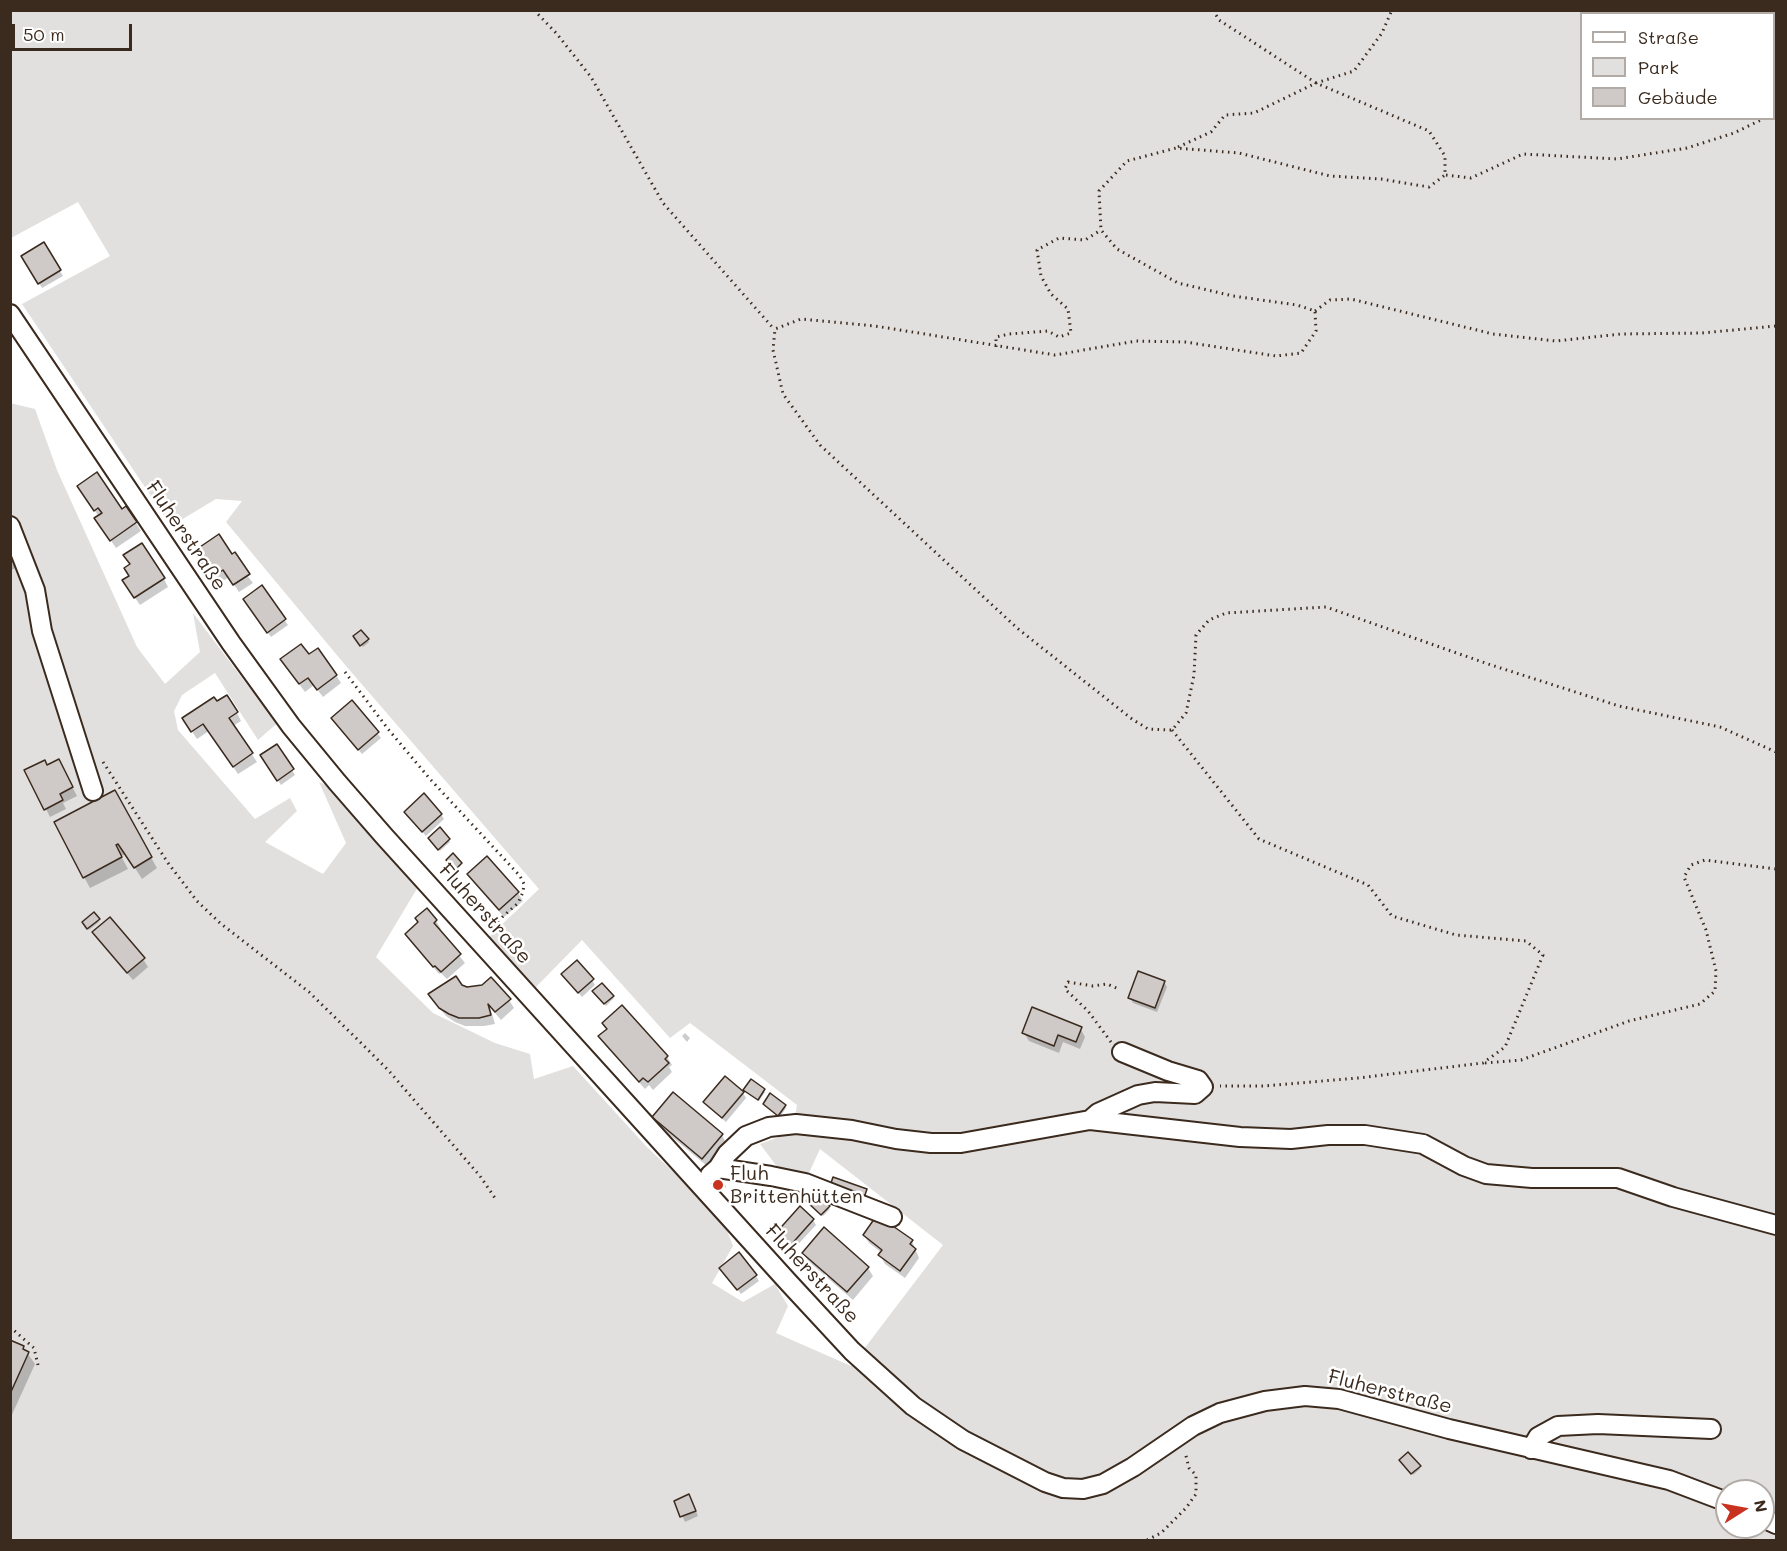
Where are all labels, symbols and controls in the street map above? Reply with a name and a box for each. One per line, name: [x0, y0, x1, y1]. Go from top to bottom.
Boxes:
scale bar: [15, 12, 135, 50]
legend: [1580, 12, 1775, 120]
text: 50 m: [23, 22, 65, 46]
text: Straße: [1638, 25, 1699, 49]
text: Park: [1638, 55, 1679, 79]
text: Gebäude: [1638, 85, 1718, 109]
street label: Fluherstraße: [141, 477, 231, 595]
street label: Fluherstraße: [434, 859, 536, 969]
place label: Fluh Brittenhütten: [730, 1162, 863, 1209]
marker: Fluh Brittenhütten: [711, 1178, 725, 1192]
street label: Fluherstraße: [760, 1219, 864, 1329]
street label: Fluherstraße: [1326, 1365, 1454, 1419]
north arrow: [1715, 1479, 1775, 1539]
text: N: [1750, 1498, 1773, 1514]

